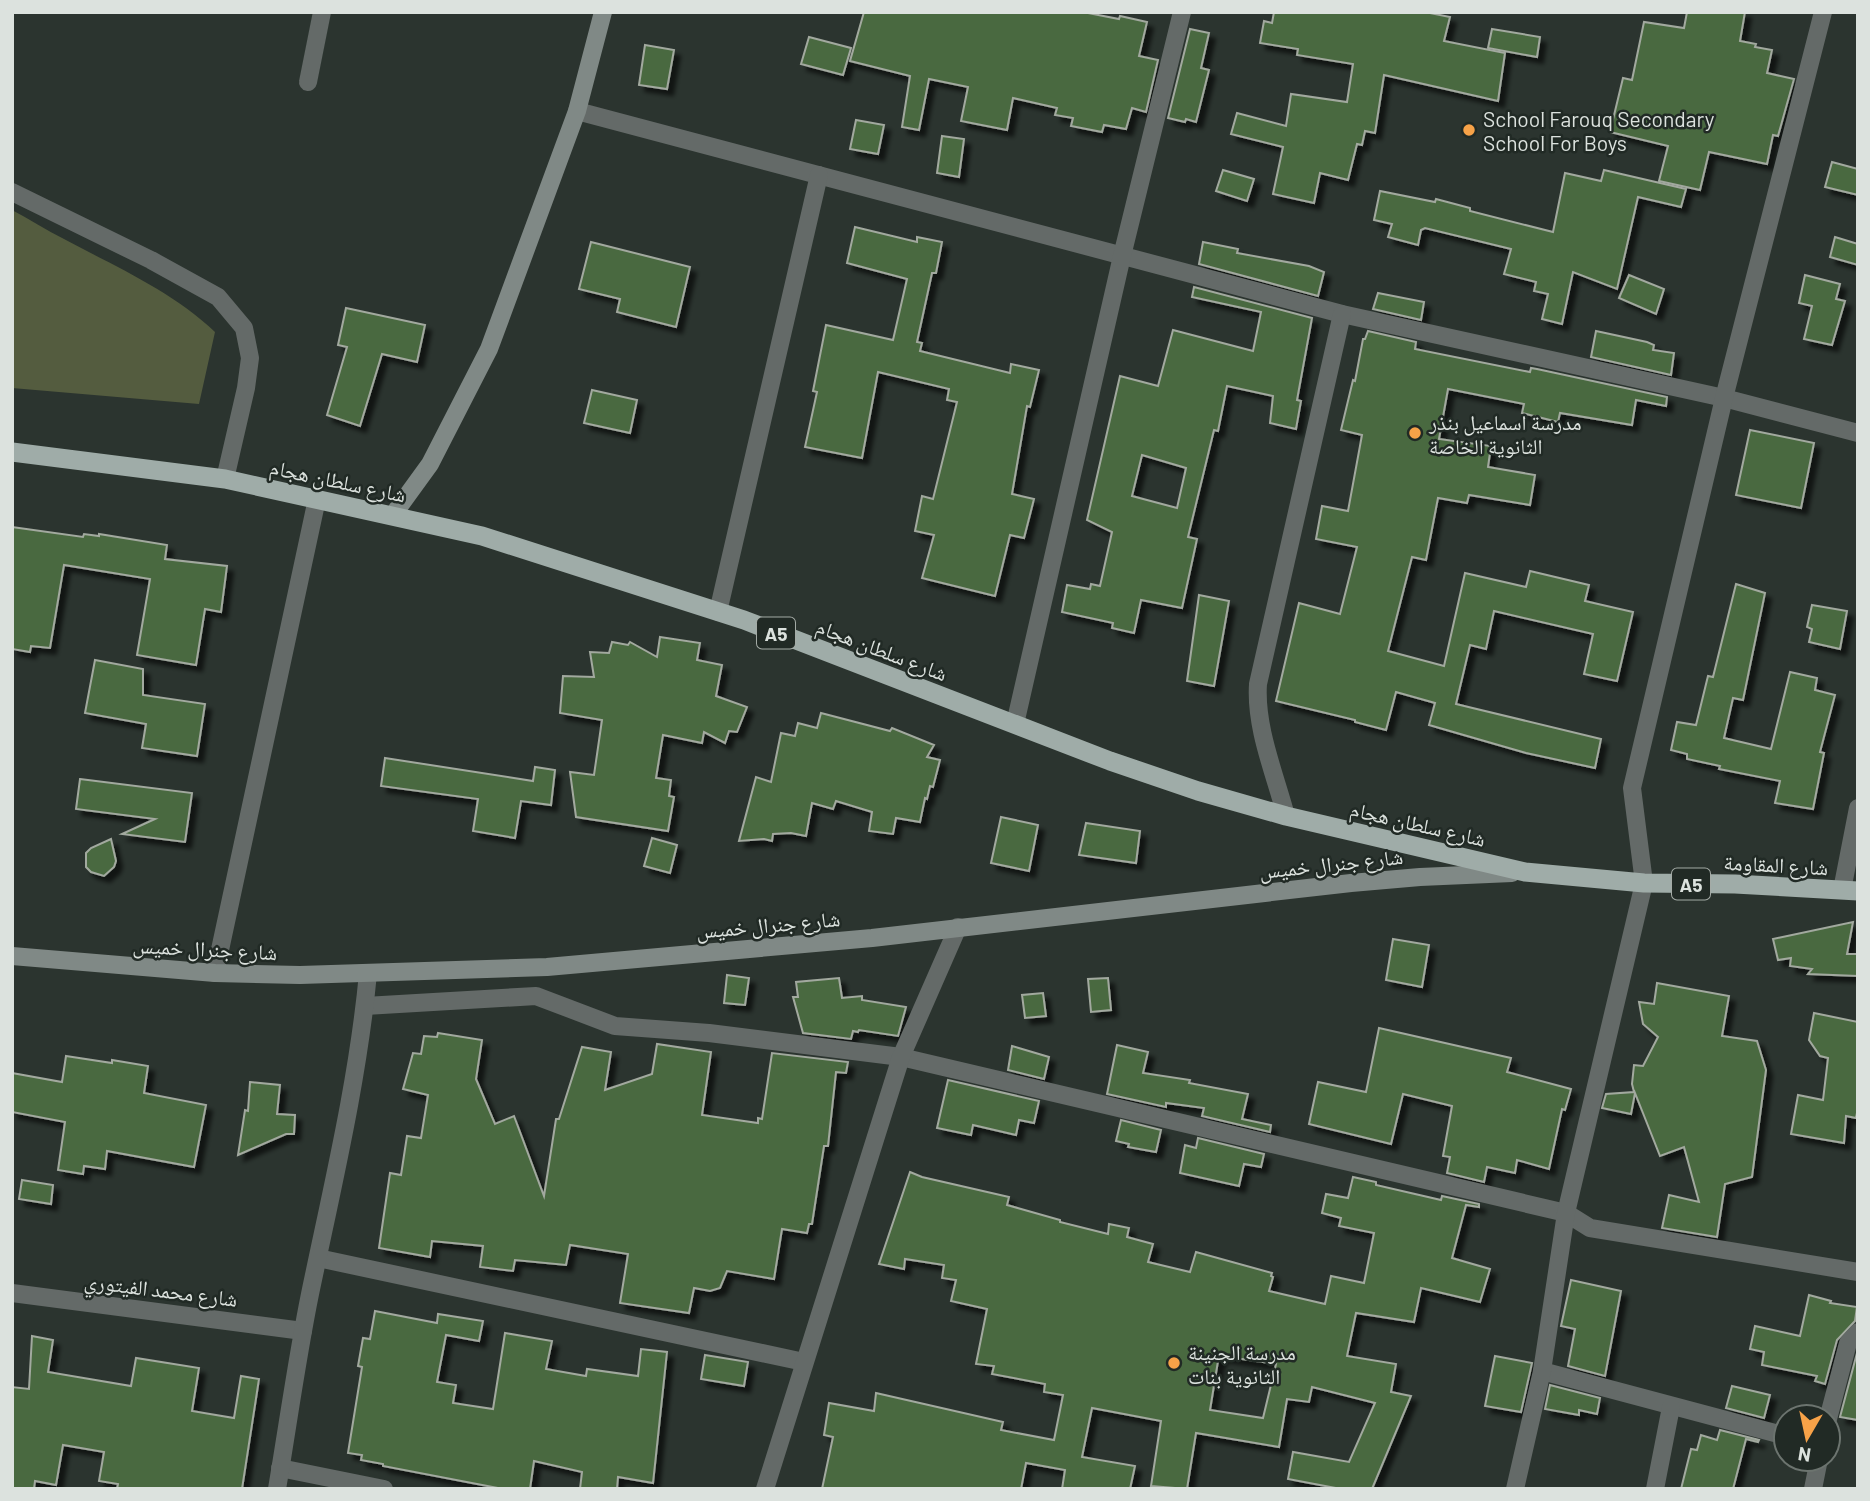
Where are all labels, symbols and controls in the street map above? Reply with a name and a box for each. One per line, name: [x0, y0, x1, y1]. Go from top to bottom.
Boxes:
place label: School Farouq Secondary School For Boys: [1483, 106, 1715, 155]
marker: School Farouq Secondary School For Boys: [1461, 122, 1477, 138]
place label: مدرسة اسماعيل بنذر الثانوية الخاصة: [1428, 409, 1582, 458]
marker: مدرسة اسماعيل بنذر الثانوية الخاصة: [1407, 425, 1423, 441]
street label: شارع سلطان هجام: [267, 453, 408, 510]
street label: شارع سلطان هجام: [812, 613, 951, 688]
road number: A5: [757, 618, 795, 648]
street label: شارع سلطان هجام: [1347, 795, 1488, 854]
street label: شارع جنرال خميس: [1258, 843, 1404, 885]
street label: شارع المقاومة: [1723, 849, 1829, 881]
road number: A5: [1672, 869, 1710, 900]
street label: شارع جنرال خميس: [695, 905, 841, 945]
street label: شارع جنرال خميس: [132, 932, 278, 966]
street label: شارع محمد الفيتوري: [82, 1267, 239, 1316]
place label: مدرسة الجنينة الثانوية بنات: [1188, 1339, 1296, 1388]
marker: مدرسة الجنينة الثانوية بنات: [1166, 1355, 1182, 1371]
north arrow: [1772, 1403, 1842, 1473]
text: N: [1796, 1443, 1812, 1468]

